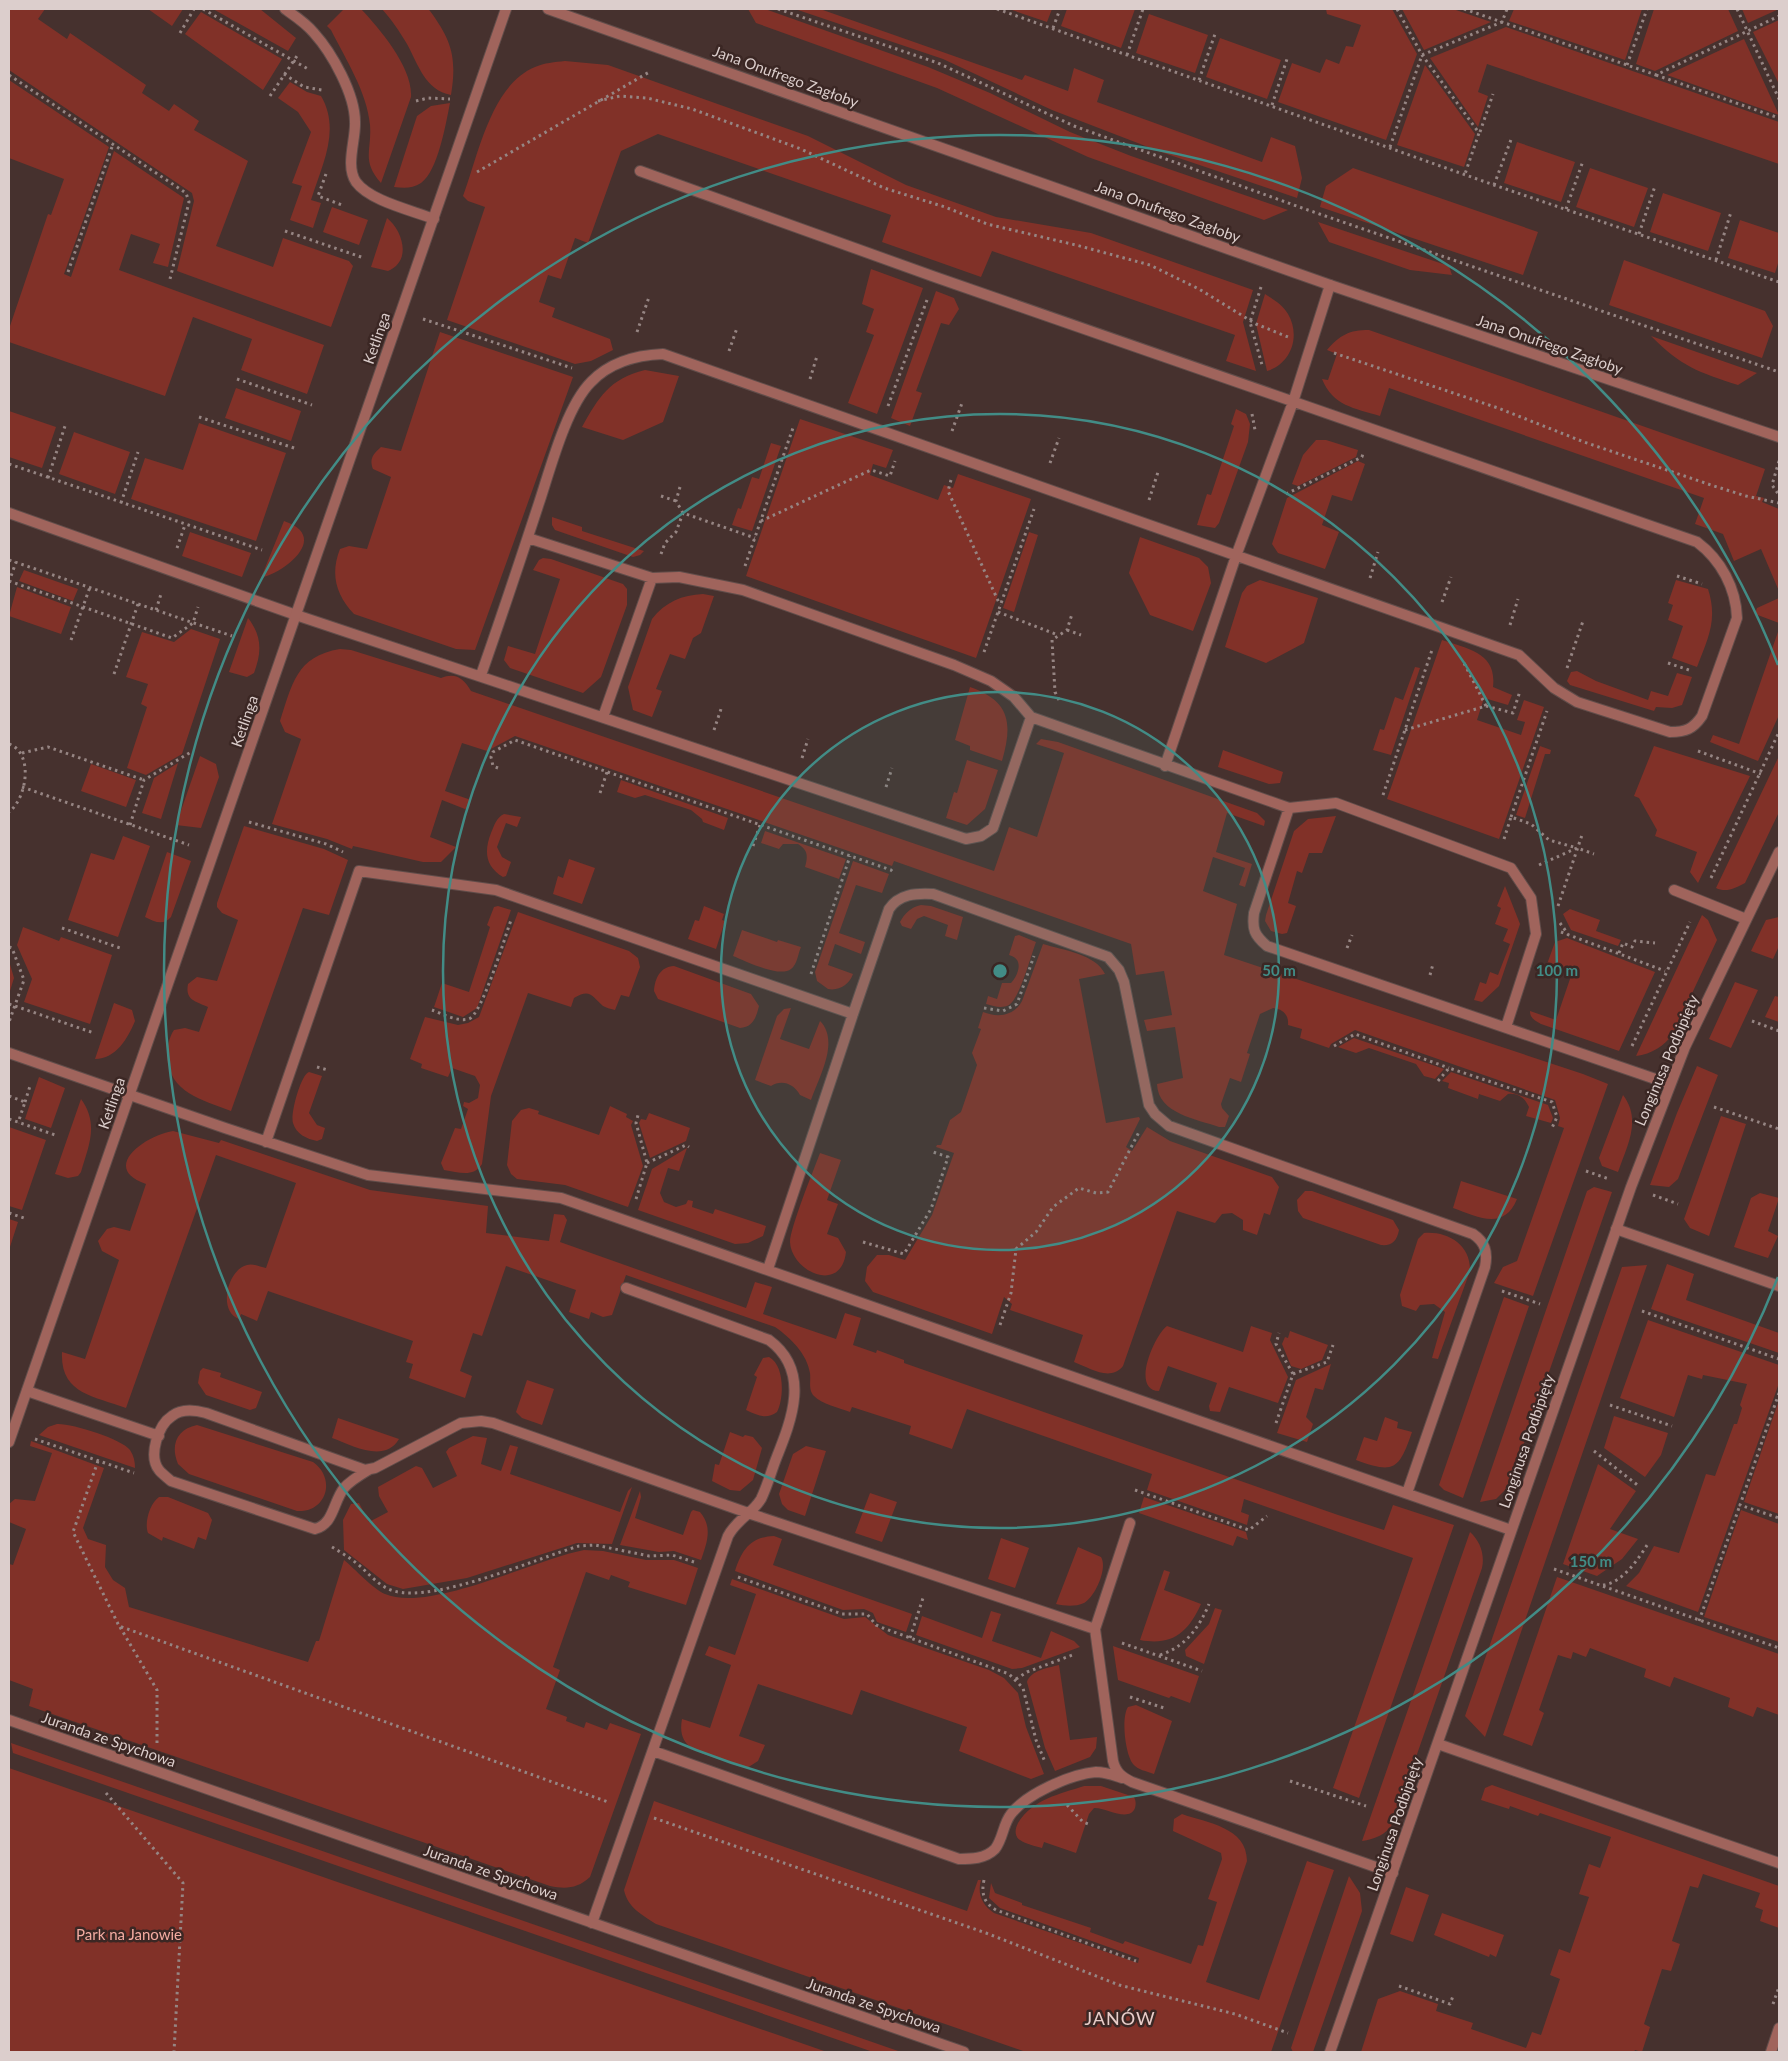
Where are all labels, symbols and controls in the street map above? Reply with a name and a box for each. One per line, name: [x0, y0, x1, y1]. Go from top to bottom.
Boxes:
street label: Jana Onufrego Zagłoby: [711, 41, 861, 111]
street label: Jana Onufrego Zagłoby: [1093, 176, 1243, 246]
street label: Ketlinga: [359, 310, 393, 366]
street label: Jana Onufrego Zagłoby: [1475, 311, 1626, 378]
street label: Ketlinga: [227, 693, 261, 749]
text: 50 m: [1262, 961, 1296, 979]
text: 100 m: [1536, 961, 1578, 979]
centre of rings: [991, 962, 1009, 980]
street label: Longinusa Podbipięty: [1630, 992, 1702, 1128]
street label: Ketlinga: [94, 1075, 128, 1131]
street label: Longinusa Podbipięty: [1495, 1371, 1557, 1510]
text: 150 m: [1570, 1552, 1612, 1570]
street label: Juranda ze Spychowa: [40, 1708, 178, 1770]
street label: Longinusa Podbipięty: [1363, 1754, 1425, 1893]
street label: Juranda ze Spychowa: [422, 1841, 560, 1903]
park label: Park na Janowie: [76, 1925, 182, 1943]
street label: Juranda ze Spychowa: [805, 1974, 943, 2036]
district label: JANÓW: [1084, 2007, 1156, 2029]

